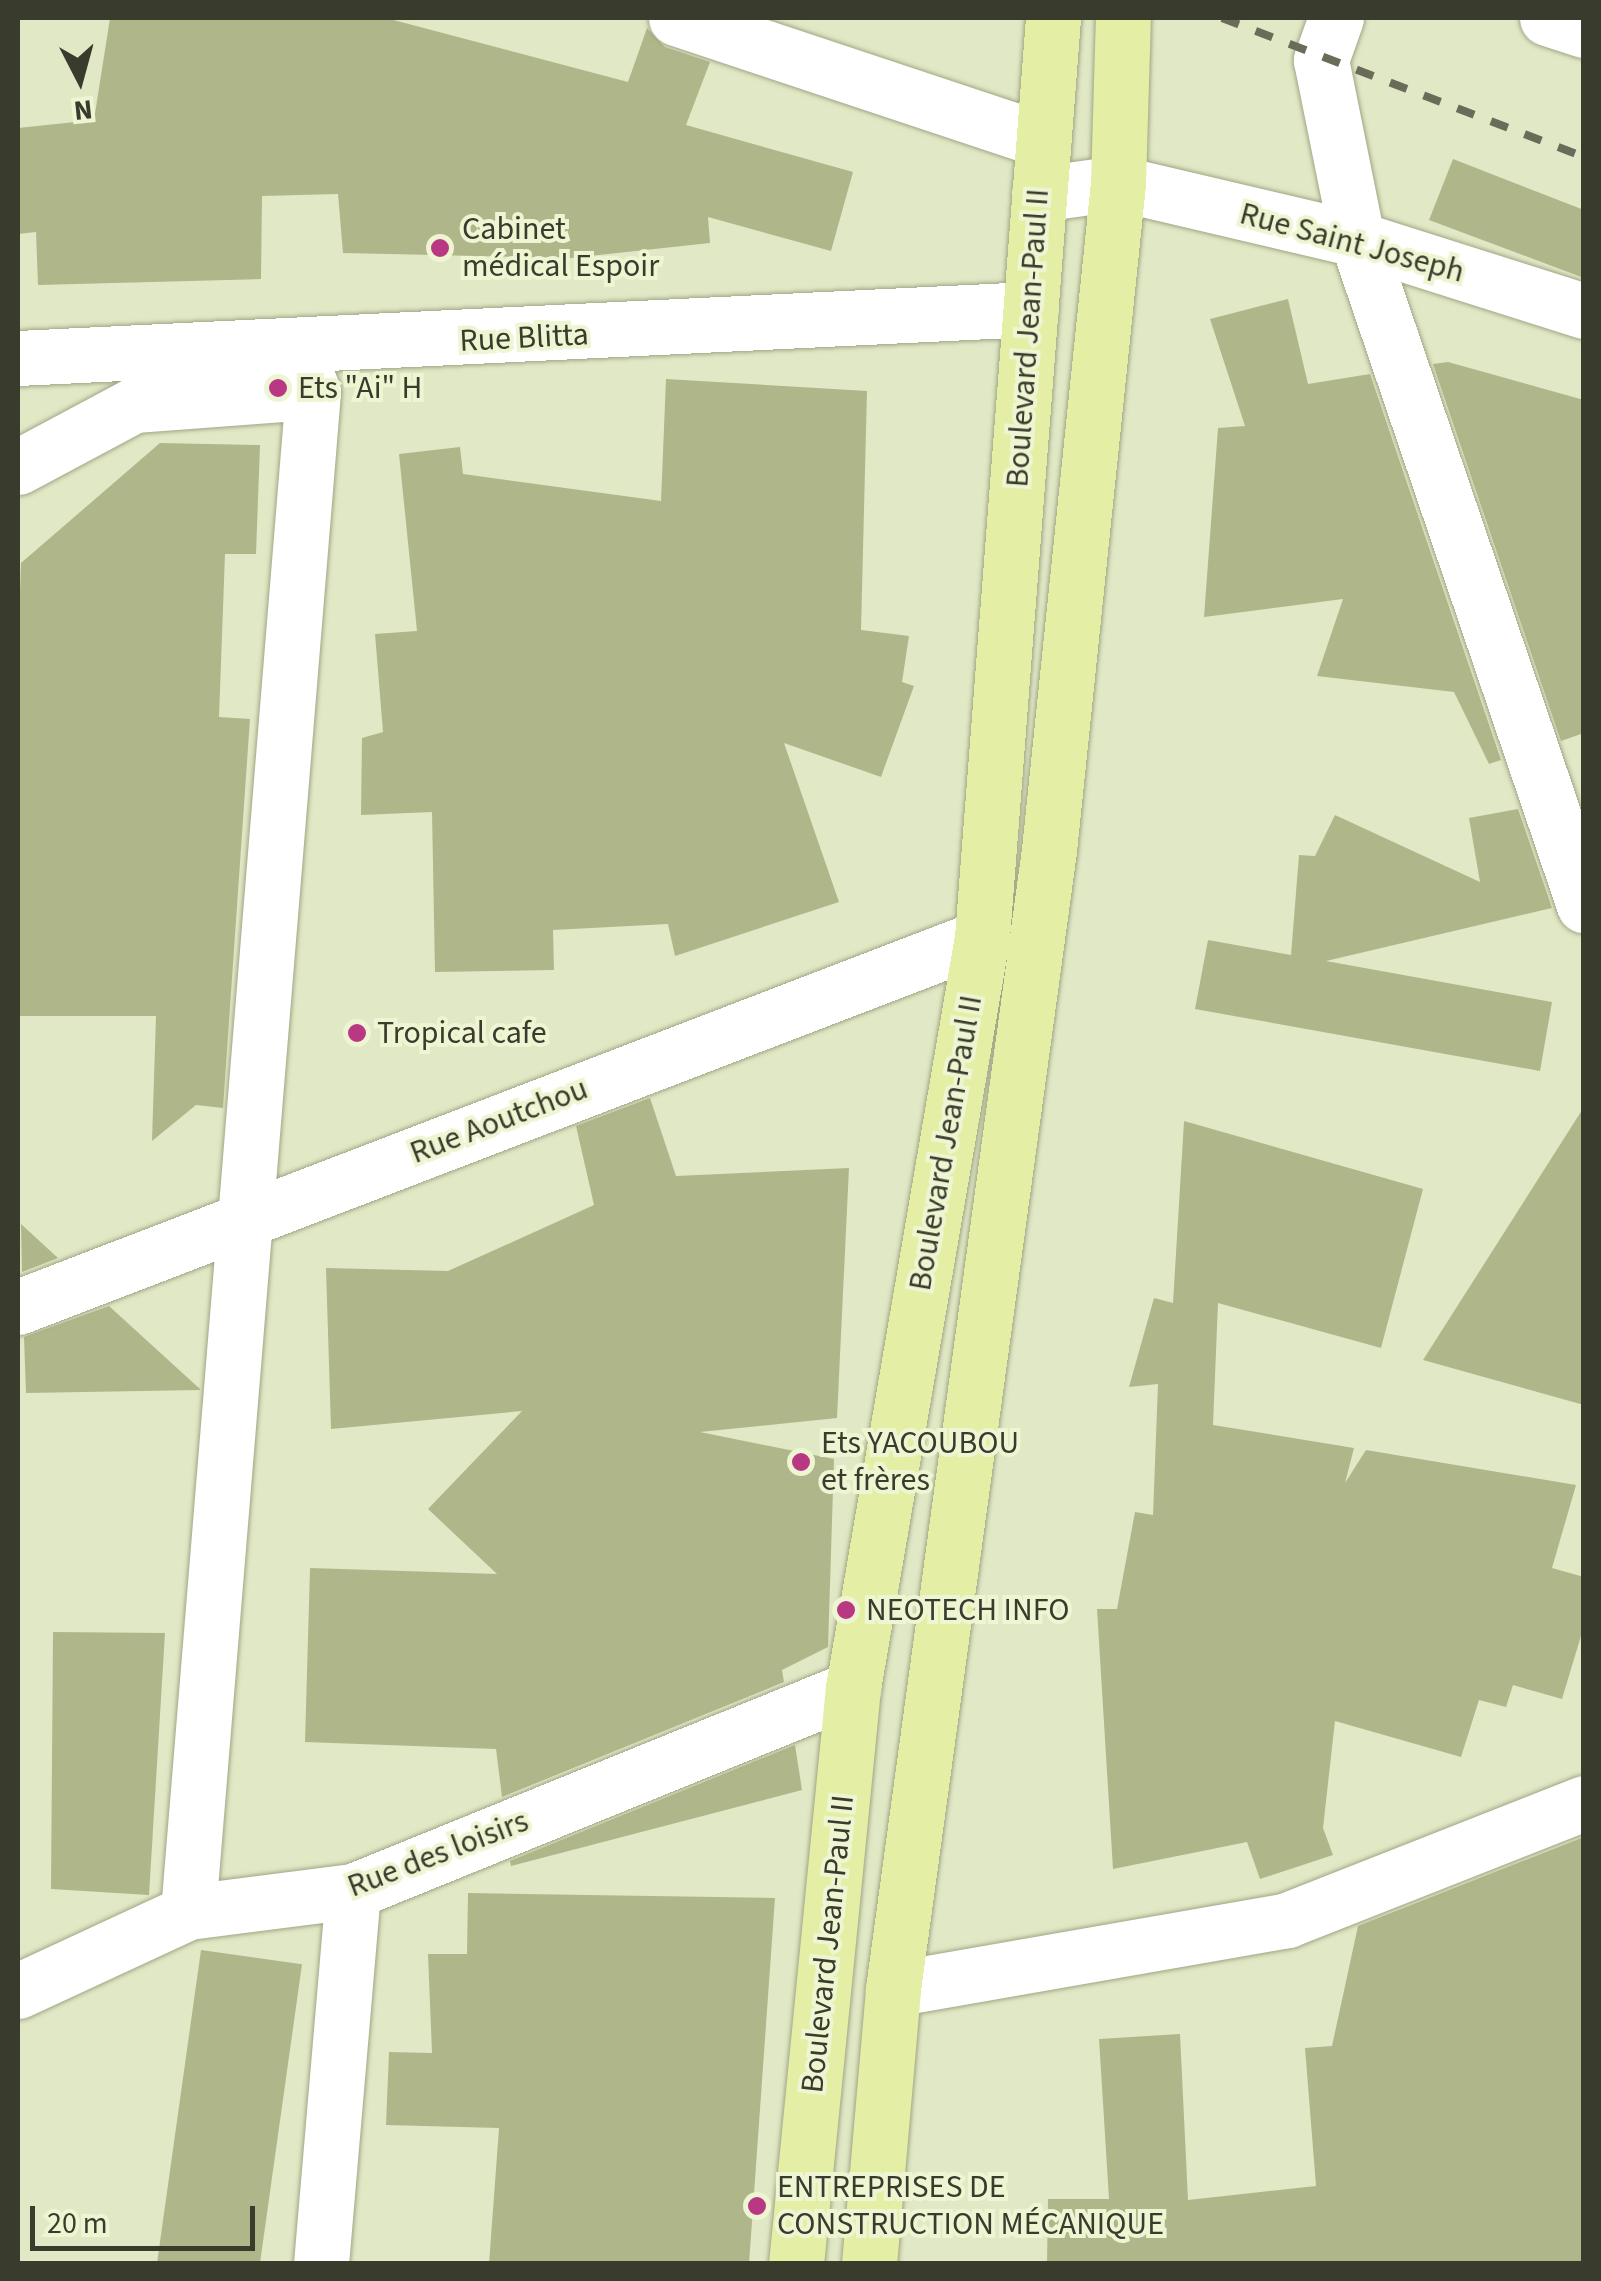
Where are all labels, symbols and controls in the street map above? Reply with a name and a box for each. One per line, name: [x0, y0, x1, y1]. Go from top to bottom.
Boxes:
north arrow: [30, 30, 130, 130]
text: N: [72, 89, 94, 131]
street label: Boulevard Jean-Paul II: [998, 187, 1058, 489]
street label: Rue Saint Joseph: [1236, 195, 1468, 291]
place label: Cabinet médical Espoir: [462, 211, 659, 286]
marker: Cabinet médical Espoir: [427, 235, 453, 261]
street label: Rue Blitta: [458, 315, 590, 361]
place label: Ets "Ai" H: [298, 369, 422, 407]
marker: Ets "Ai" H: [267, 377, 289, 399]
street label: Boulevard Jean-Paul II: [901, 992, 991, 1294]
place label: Tropical cafe: [377, 1014, 547, 1052]
marker: Tropical cafe: [346, 1022, 368, 1044]
street label: Rue Aoutchou: [405, 1070, 593, 1172]
place label: Ets YACOUBOU et frères: [821, 1425, 1019, 1500]
marker: Ets YACOUBOU et frères: [790, 1451, 812, 1473]
place label: NEOTECH INFO: [866, 1591, 1069, 1629]
marker: NEOTECH INFO: [835, 1599, 857, 1621]
street label: Boulevard Jean-Paul II: [793, 1793, 863, 2095]
street label: Rue des loisirs: [342, 1802, 534, 1906]
place label: ENTREPRISES DE CONSTRUCTION MÉCANIQUE: [777, 2169, 1164, 2244]
scale bar: [35, 2186, 260, 2248]
marker: ENTREPRISES DE CONSTRUCTION MÉCANIQUE: [746, 2195, 768, 2217]
text: 20 m: [47, 2202, 108, 2245]

